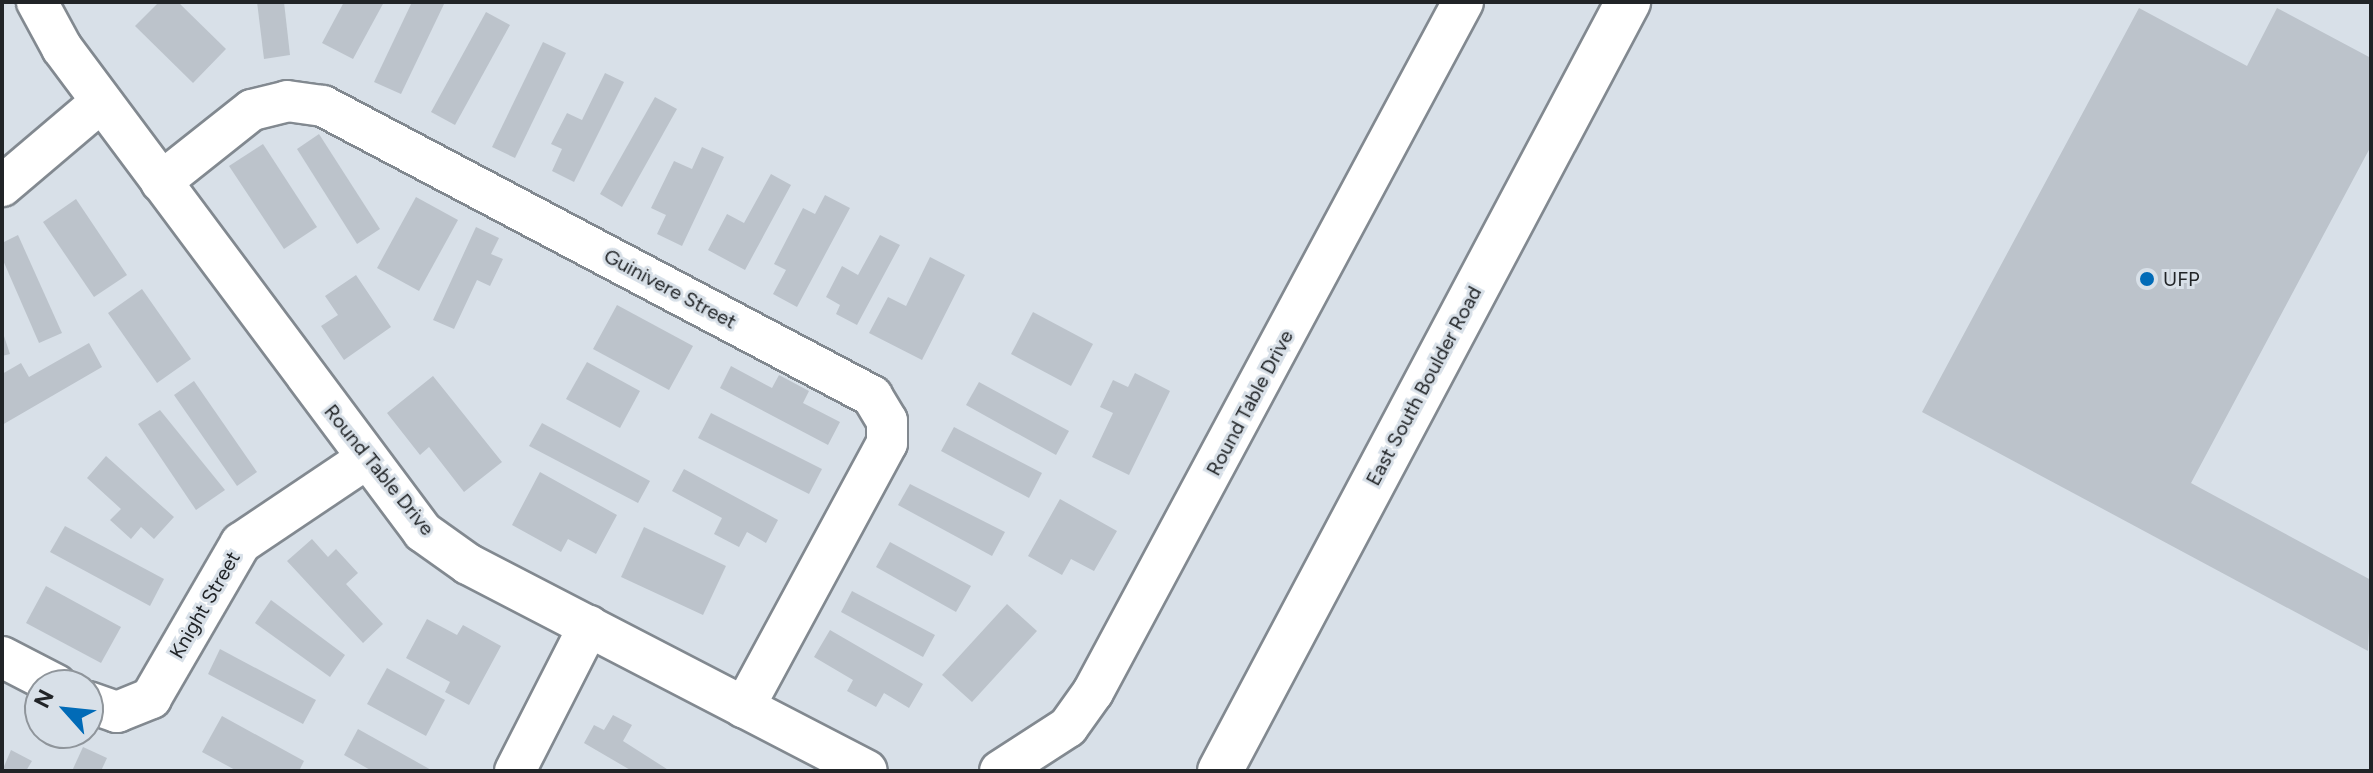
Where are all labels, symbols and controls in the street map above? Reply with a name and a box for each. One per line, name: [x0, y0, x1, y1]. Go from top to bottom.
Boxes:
street label: Guinivere Street: [600, 244, 740, 334]
place label: UFP: [2163, 267, 2200, 291]
marker: UFP: [2138, 270, 2156, 288]
street label: East South Boulder Road: [1361, 282, 1487, 490]
street label: Round Table Drive: [1202, 326, 1298, 480]
street label: Round Table Drive: [319, 400, 439, 540]
street label: Knight Street: [165, 547, 245, 663]
north arrow: [24, 669, 104, 749]
text: N: [28, 685, 60, 713]

